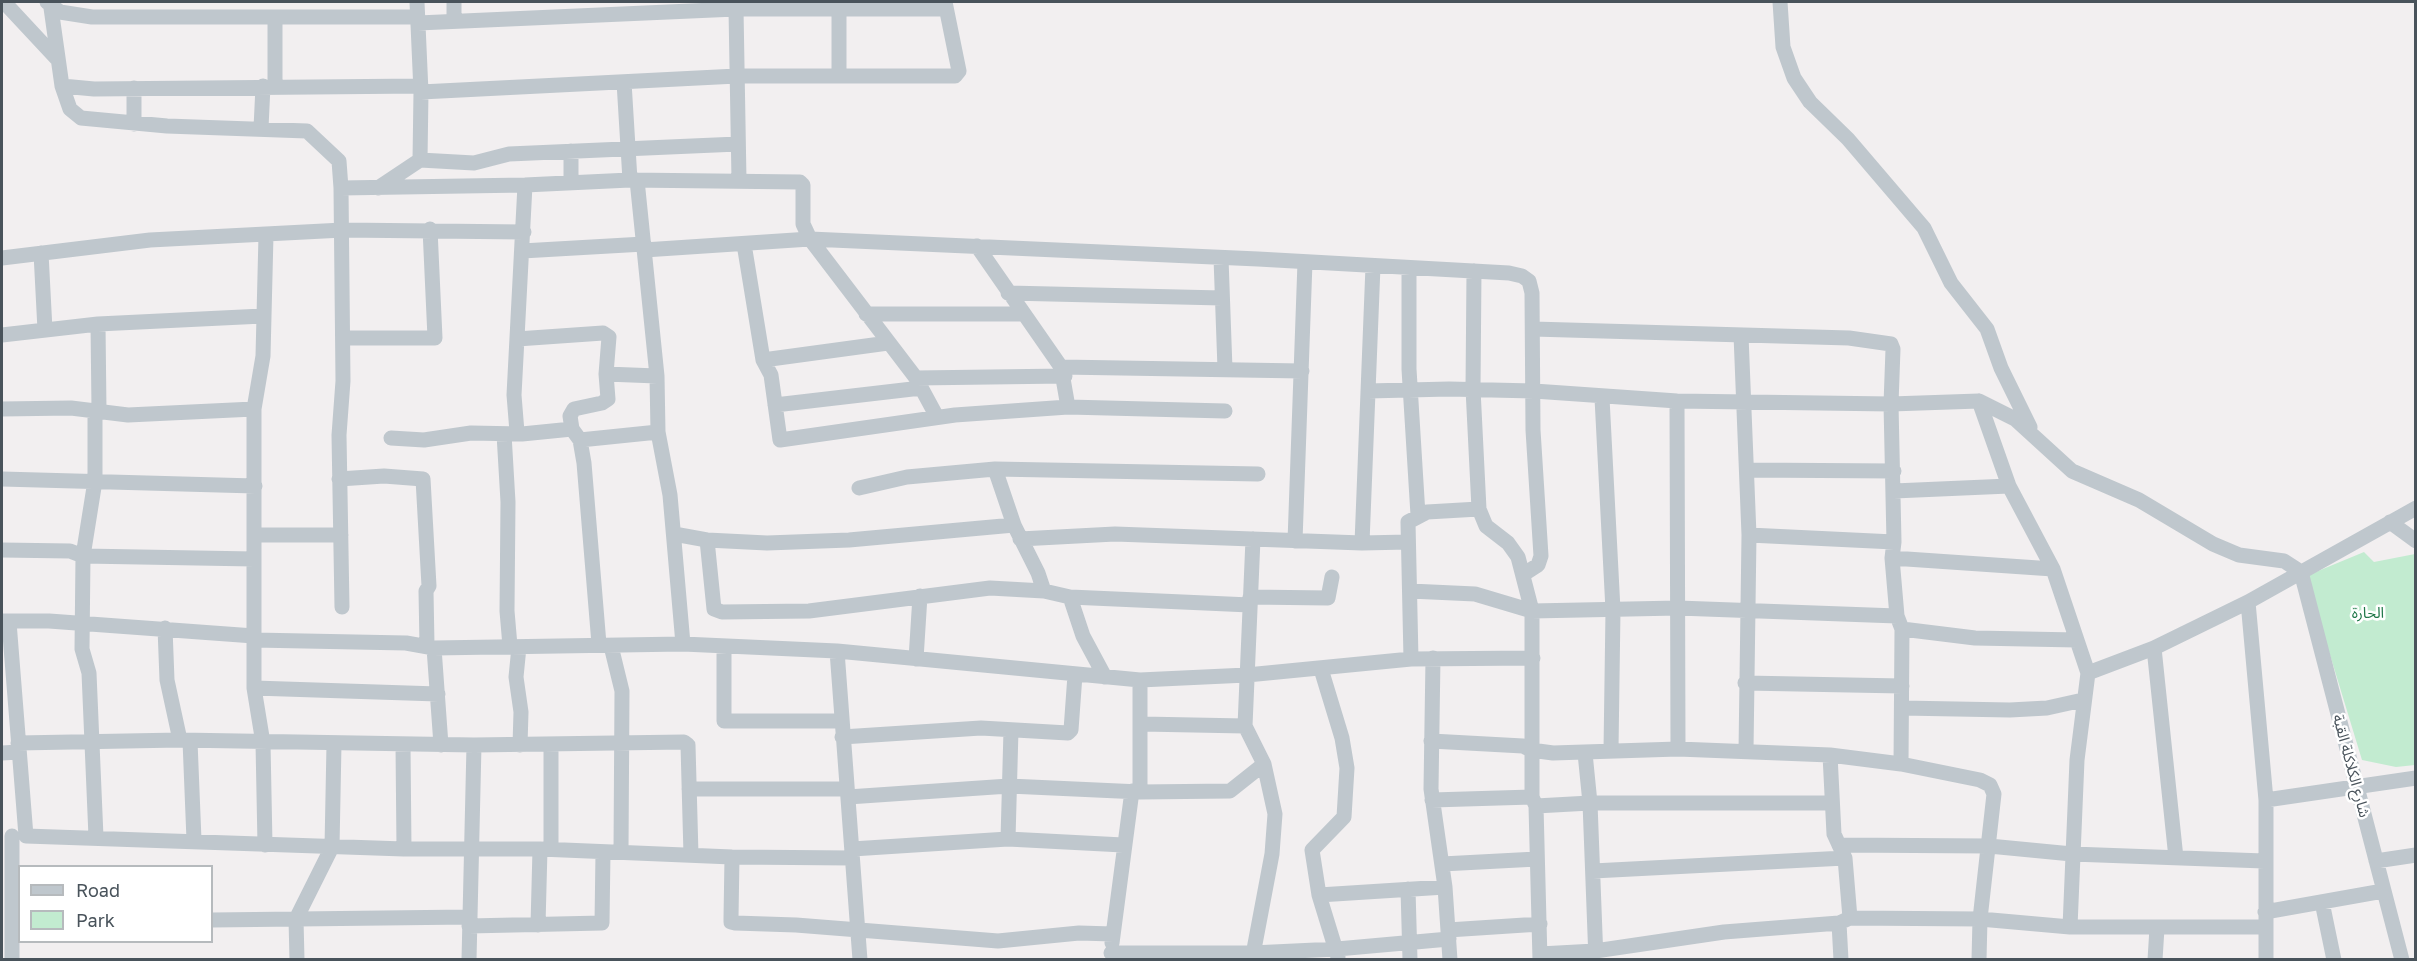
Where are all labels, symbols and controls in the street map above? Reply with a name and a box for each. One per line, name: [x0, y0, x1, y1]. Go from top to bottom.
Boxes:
park label: الحارة: [2352, 604, 2384, 622]
street label: شارع الكلاكلة القبة: [2329, 712, 2373, 820]
legend: [18, 865, 213, 943]
text: Road: [76, 879, 120, 901]
text: Park: [76, 909, 115, 931]

